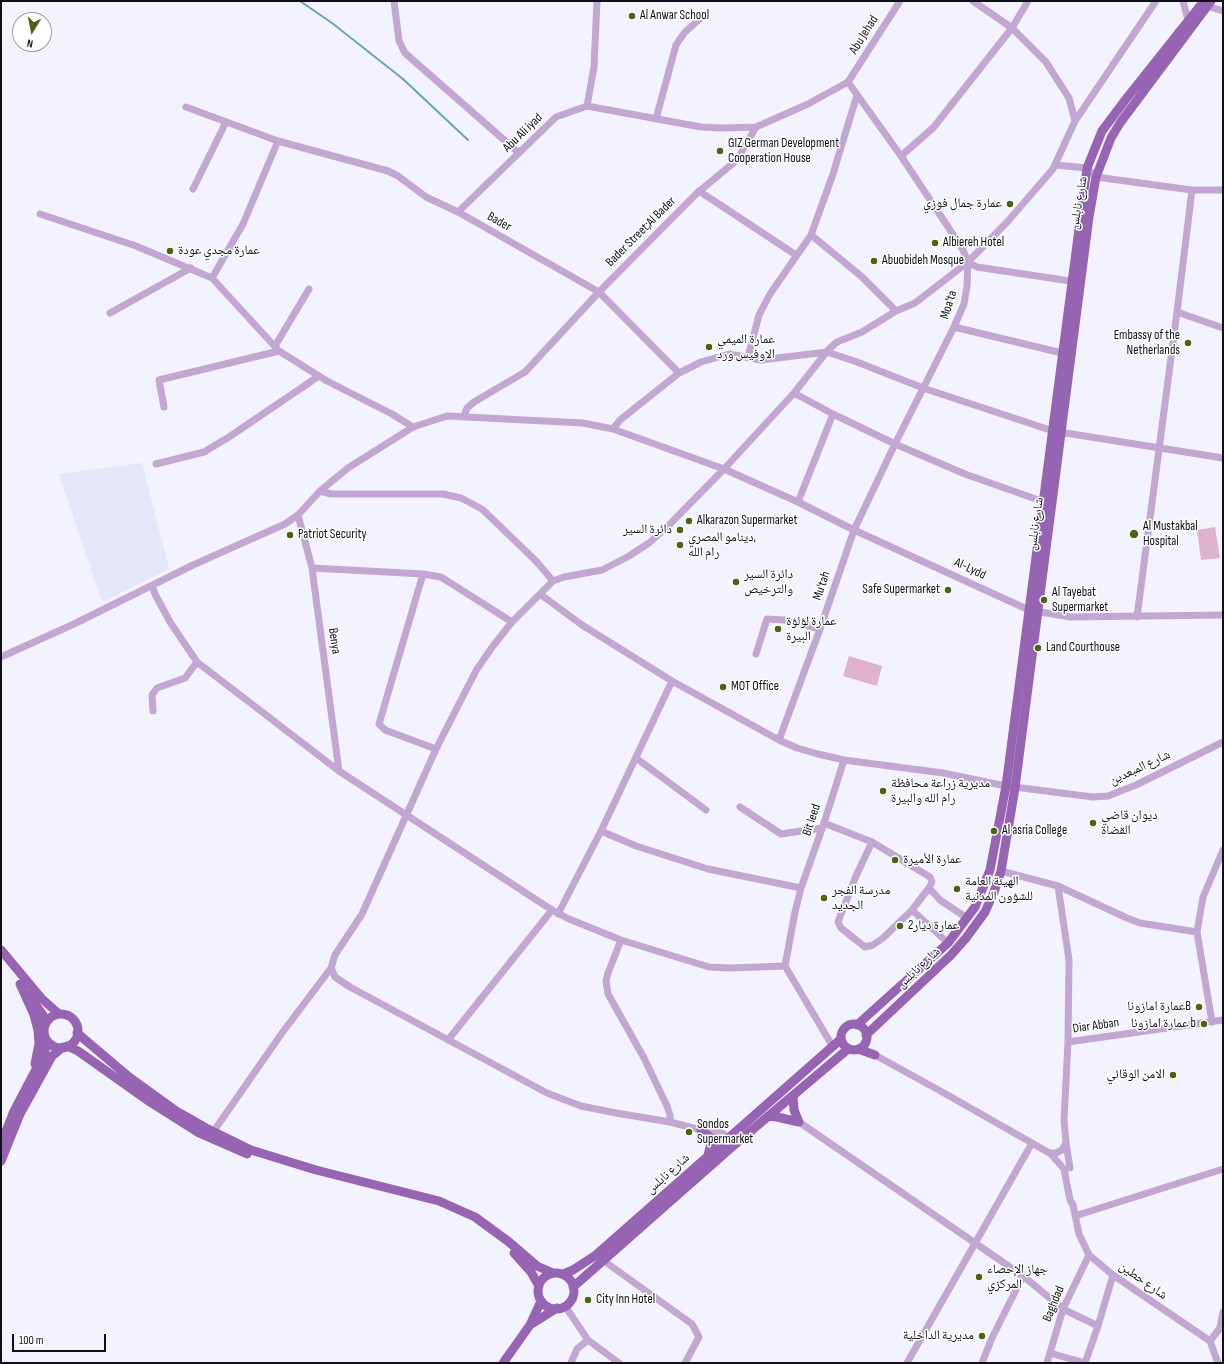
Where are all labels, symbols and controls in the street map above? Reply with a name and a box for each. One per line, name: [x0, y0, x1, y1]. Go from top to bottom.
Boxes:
place label: Al Anwar School: [640, 8, 709, 24]
marker: Al Anwar School: [627, 11, 637, 21]
north arrow: [12, 12, 52, 52]
street label: Abu Jehad: [846, 13, 882, 57]
text: N: [26, 36, 34, 50]
street label: Abu Ali iyad: [500, 110, 546, 156]
place label: GIZ German Development Cooperation House: [728, 136, 839, 167]
marker: GIZ German Development Cooperation House: [715, 146, 725, 156]
street label: شارع نابلس: [1067, 175, 1091, 231]
street label: Bader Street;Al Bader: [603, 194, 679, 270]
place label: عمارة جمال فوزي: [923, 196, 1002, 212]
marker: عمارة جمال فوزي: [1005, 199, 1015, 209]
street label: Bader: [484, 209, 514, 235]
place label: Albiereh Hotel: [943, 235, 1004, 251]
marker: Albiereh Hotel: [930, 238, 940, 248]
place label: عمارة مجدي عودة: [178, 243, 260, 259]
marker: عمارة مجدي عودة: [165, 246, 175, 256]
place label: Abuobideh Mosque: [882, 253, 964, 269]
marker: Abuobideh Mosque: [869, 256, 879, 266]
street label: Moa'ta: [937, 289, 961, 321]
place label: Embassy of the Netherlands: [1114, 328, 1180, 359]
place label: عمارة الميمي الاوفيس ورد: [717, 332, 775, 363]
marker: Embassy of the Netherlands: [1183, 338, 1193, 348]
marker: عمارة الميمي الاوفيس ورد: [704, 342, 714, 352]
street label: شارع نابلس: [1025, 496, 1047, 552]
place label: Alkarazon Supermarket: [697, 513, 797, 529]
marker: Alkarazon Supermarket: [684, 516, 694, 526]
place label: Al Mustakbal Hospital: [1143, 519, 1198, 550]
place label: دائرة السير: [623, 522, 672, 538]
marker: دائرة السير: [675, 525, 685, 535]
place label: Patriot Security: [298, 527, 366, 543]
marker: Al Mustakbal Hospital: [1128, 528, 1140, 540]
marker: Patriot Security: [285, 530, 295, 540]
place label: دينامو المصري، رام الله: [688, 530, 756, 561]
marker: دينامو المصري، رام الله: [675, 540, 685, 550]
street label: Al-Lydd: [952, 555, 988, 583]
place label: دائرة السير والترخيص: [744, 567, 793, 598]
street label: Mu'tah: [810, 569, 834, 603]
marker: دائرة السير والترخيص: [731, 577, 741, 587]
place label: Safe Supermarket: [862, 582, 940, 598]
marker: Safe Supermarket: [943, 585, 953, 595]
place label: Al Tayebat Supermarket: [1052, 585, 1108, 616]
marker: Al Tayebat Supermarket: [1039, 595, 1049, 605]
place label: عمارة لؤلؤة البيرة: [786, 614, 837, 645]
marker: عمارة لؤلؤة البيرة: [773, 624, 783, 634]
street label: Benya: [324, 627, 344, 655]
place label: Land Courthouse: [1046, 640, 1120, 656]
marker: Land Courthouse: [1033, 643, 1043, 653]
place label: MOT Office: [731, 679, 779, 695]
marker: MOT Office: [718, 682, 728, 692]
street label: شارع المبعدين: [1107, 747, 1173, 789]
place label: مديرية زراعة محافظة رام الله والبيرة: [891, 776, 990, 807]
marker: مديرية زراعة محافظة رام الله والبيرة: [878, 786, 888, 796]
street label: Bit leed: [800, 802, 824, 838]
place label: ديوان قاضي القضاة: [1101, 808, 1158, 839]
marker: ديوان قاضي القضاة: [1088, 818, 1098, 828]
place label: Al asria College: [1002, 823, 1067, 839]
marker: Al asria College: [989, 826, 999, 836]
place label: عمارة الأميرة: [903, 852, 962, 868]
marker: عمارة الأميرة: [890, 855, 900, 865]
place label: الهيئة العامة للشؤون المدنية: [965, 874, 1033, 905]
place label: مدرسة الفجر الجديد: [832, 883, 890, 914]
marker: الهيئة العامة للشؤون المدنية: [952, 884, 962, 894]
marker: مدرسة الفجر الجديد: [819, 893, 829, 903]
place label: عمارة ديار2: [908, 918, 959, 934]
marker: عمارة ديار2: [895, 921, 905, 931]
street label: شارع نابلس: [894, 944, 944, 992]
place label: عمارة امازوناB: [1127, 999, 1191, 1015]
marker: عمارة امازوناB: [1194, 1002, 1204, 1012]
street label: Diar Abban: [1072, 1015, 1120, 1037]
place label: عمارة امازونا b: [1131, 1016, 1196, 1032]
marker: عمارة امازونا b: [1199, 1019, 1209, 1029]
place label: الامن الوقائي: [1106, 1067, 1165, 1083]
marker: الامن الوقائي: [1168, 1070, 1178, 1080]
place label: Sondos Supermarket: [697, 1117, 753, 1148]
marker: Sondos Supermarket: [684, 1127, 694, 1137]
street label: شارع نابلس: [643, 1150, 693, 1198]
street label: شارع حطين: [1116, 1259, 1170, 1303]
place label: جهاز الإحصاء المركزي: [987, 1262, 1048, 1293]
marker: جهاز الإحصاء المركزي: [974, 1272, 984, 1282]
street label: Baghdad: [1040, 1284, 1068, 1324]
place label: City Inn Hotel: [596, 1292, 655, 1308]
marker: City Inn Hotel: [583, 1295, 593, 1305]
scale bar: [14, 1326, 108, 1352]
place label: مديرية الداخلية: [903, 1328, 974, 1344]
marker: مديرية الداخلية: [977, 1331, 987, 1341]
text: 100 m: [19, 1333, 44, 1348]

